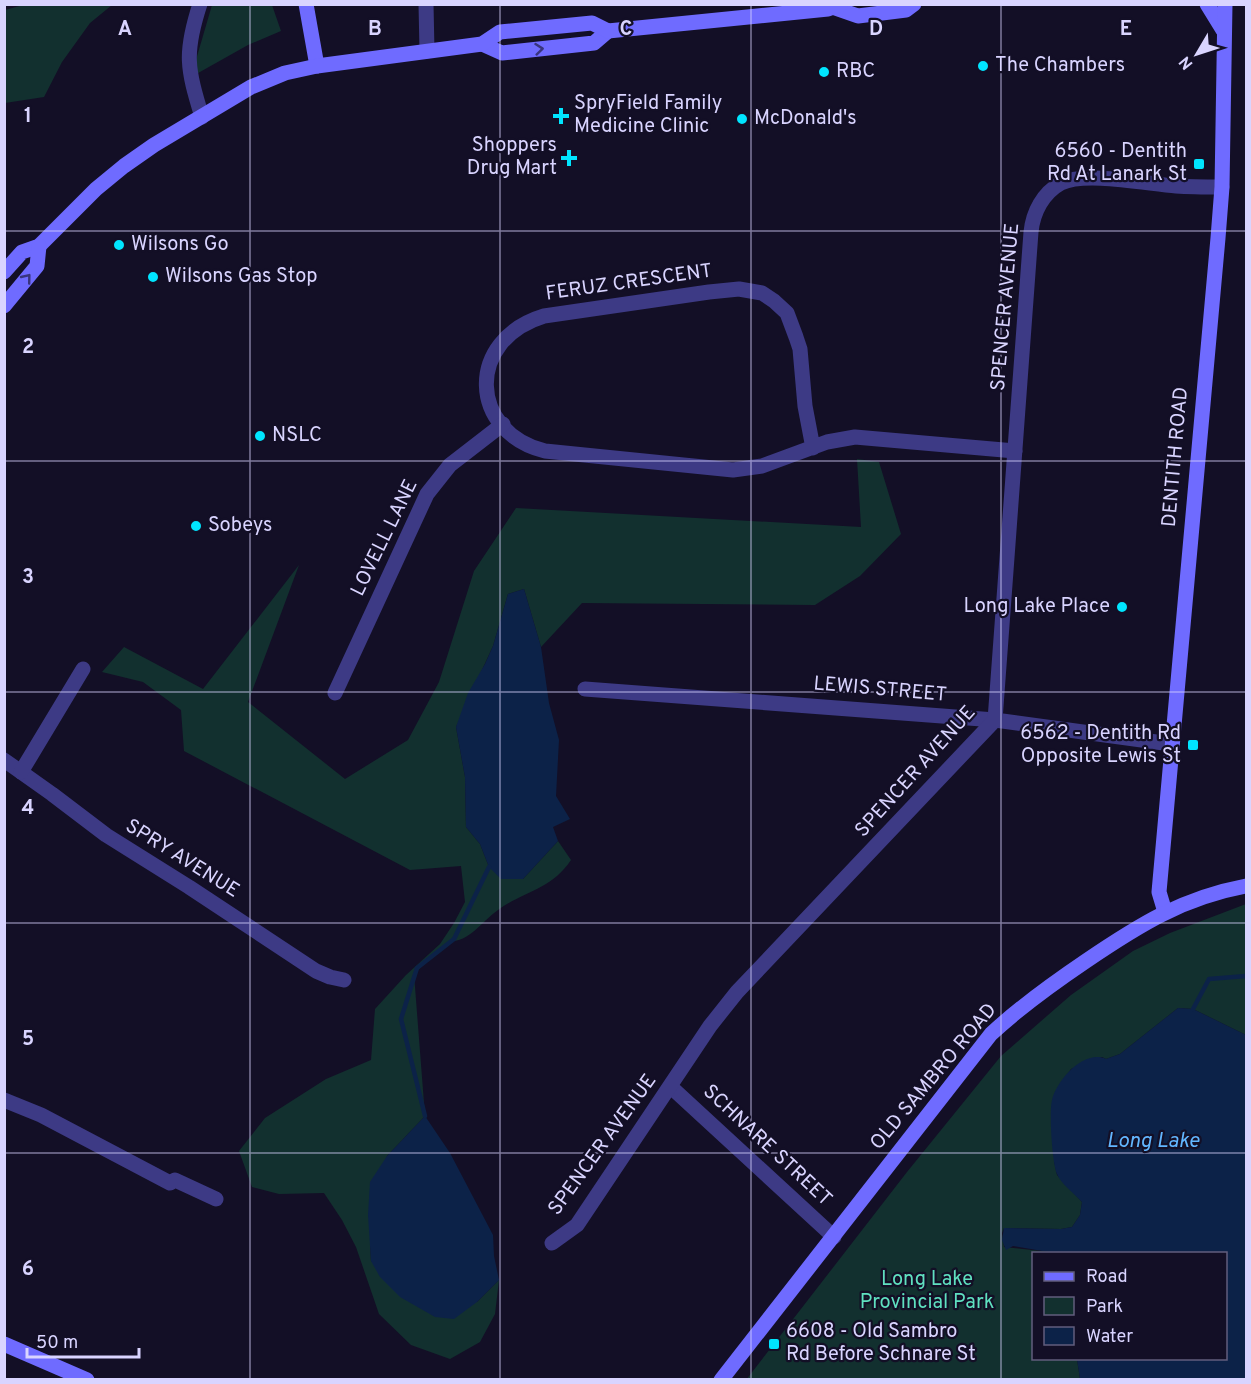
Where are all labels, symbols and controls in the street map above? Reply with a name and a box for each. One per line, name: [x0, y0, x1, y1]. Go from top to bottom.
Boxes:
text: A: [118, 17, 132, 43]
text: B: [368, 17, 382, 43]
text: C: [620, 17, 632, 43]
text: D: [869, 17, 883, 43]
text: E: [1120, 17, 1132, 43]
north arrow: [1167, 24, 1227, 84]
one-way arrow: [534, 43, 544, 56]
text: N: [1176, 51, 1198, 73]
place label: The Chambers: [995, 53, 1125, 79]
place label: RBC: [836, 59, 875, 85]
marker: The Chambers: [976, 59, 990, 73]
marker: RBC: [817, 65, 831, 79]
place label: SpryField Family Medicine Clinic: [574, 91, 722, 140]
text: 1: [24, 104, 32, 130]
place label: McDonald's: [754, 106, 857, 132]
marker: SpryField Family Medicine Clinic: [552, 107, 570, 125]
marker: McDonald's: [735, 112, 749, 126]
place label: Shoppers Drug Mart: [467, 133, 557, 182]
place label: 6560 - Dentith Rd At Lanark St: [1047, 139, 1187, 188]
marker: Shoppers Drug Mart: [562, 151, 576, 165]
marker: 6560 - Dentith Rd At Lanark St: [1192, 157, 1206, 171]
street label: SPENCER AVENUE: [986, 222, 1026, 392]
place label: Wilsons Go: [131, 232, 229, 258]
marker: Wilsons Go: [112, 238, 126, 252]
street label: FERUZ CRESCENT: [544, 258, 714, 308]
place label: Wilsons Gas Stop: [165, 264, 318, 290]
marker: Wilsons Gas Stop: [146, 270, 160, 284]
one-way arrow: [19, 274, 30, 285]
text: 2: [22, 335, 34, 361]
street label: DENTITH ROAD: [1157, 386, 1195, 528]
place label: NSLC: [272, 423, 322, 449]
marker: NSLC: [253, 429, 267, 443]
street label: LOVELL LANE: [346, 475, 424, 601]
place label: Sobeys: [208, 513, 272, 539]
marker: Sobeys: [189, 519, 203, 533]
text: 3: [22, 565, 34, 591]
place label: Long Lake Place: [963, 594, 1110, 620]
marker: Long Lake Place: [1115, 600, 1129, 614]
street label: LEWIS STREET: [812, 671, 948, 709]
street label: SPENCER AVENUE: [850, 701, 982, 843]
place label: 6562 - Dentith Rd Opposite Lewis St: [1020, 721, 1181, 770]
marker: 6562 - Dentith Rd Opposite Lewis St: [1186, 738, 1200, 752]
text: 4: [22, 796, 34, 822]
street label: SPRY AVENUE: [120, 814, 244, 904]
street label: OLD SAMBRO ROAD: [865, 998, 1003, 1156]
text: 5: [22, 1027, 34, 1053]
street label: SPENCER AVENUE: [543, 1069, 663, 1221]
street label: SCHNARE STREET: [697, 1079, 837, 1213]
water label: Long Lake: [1107, 1128, 1201, 1155]
legend: [1032, 1252, 1227, 1360]
text: 6: [22, 1257, 34, 1283]
text: Road: [1086, 1266, 1128, 1289]
park label: Long Lake Provincial Park: [860, 1267, 994, 1316]
text: Park: [1086, 1296, 1123, 1319]
place label: 6608 - Old Sambro Rd Before Schnare St: [786, 1319, 976, 1368]
scale bar: [27, 1321, 140, 1359]
text: Water: [1086, 1326, 1133, 1349]
text: 50 m: [36, 1332, 78, 1355]
marker: 6608 - Old Sambro Rd Before Schnare St: [767, 1337, 781, 1351]

